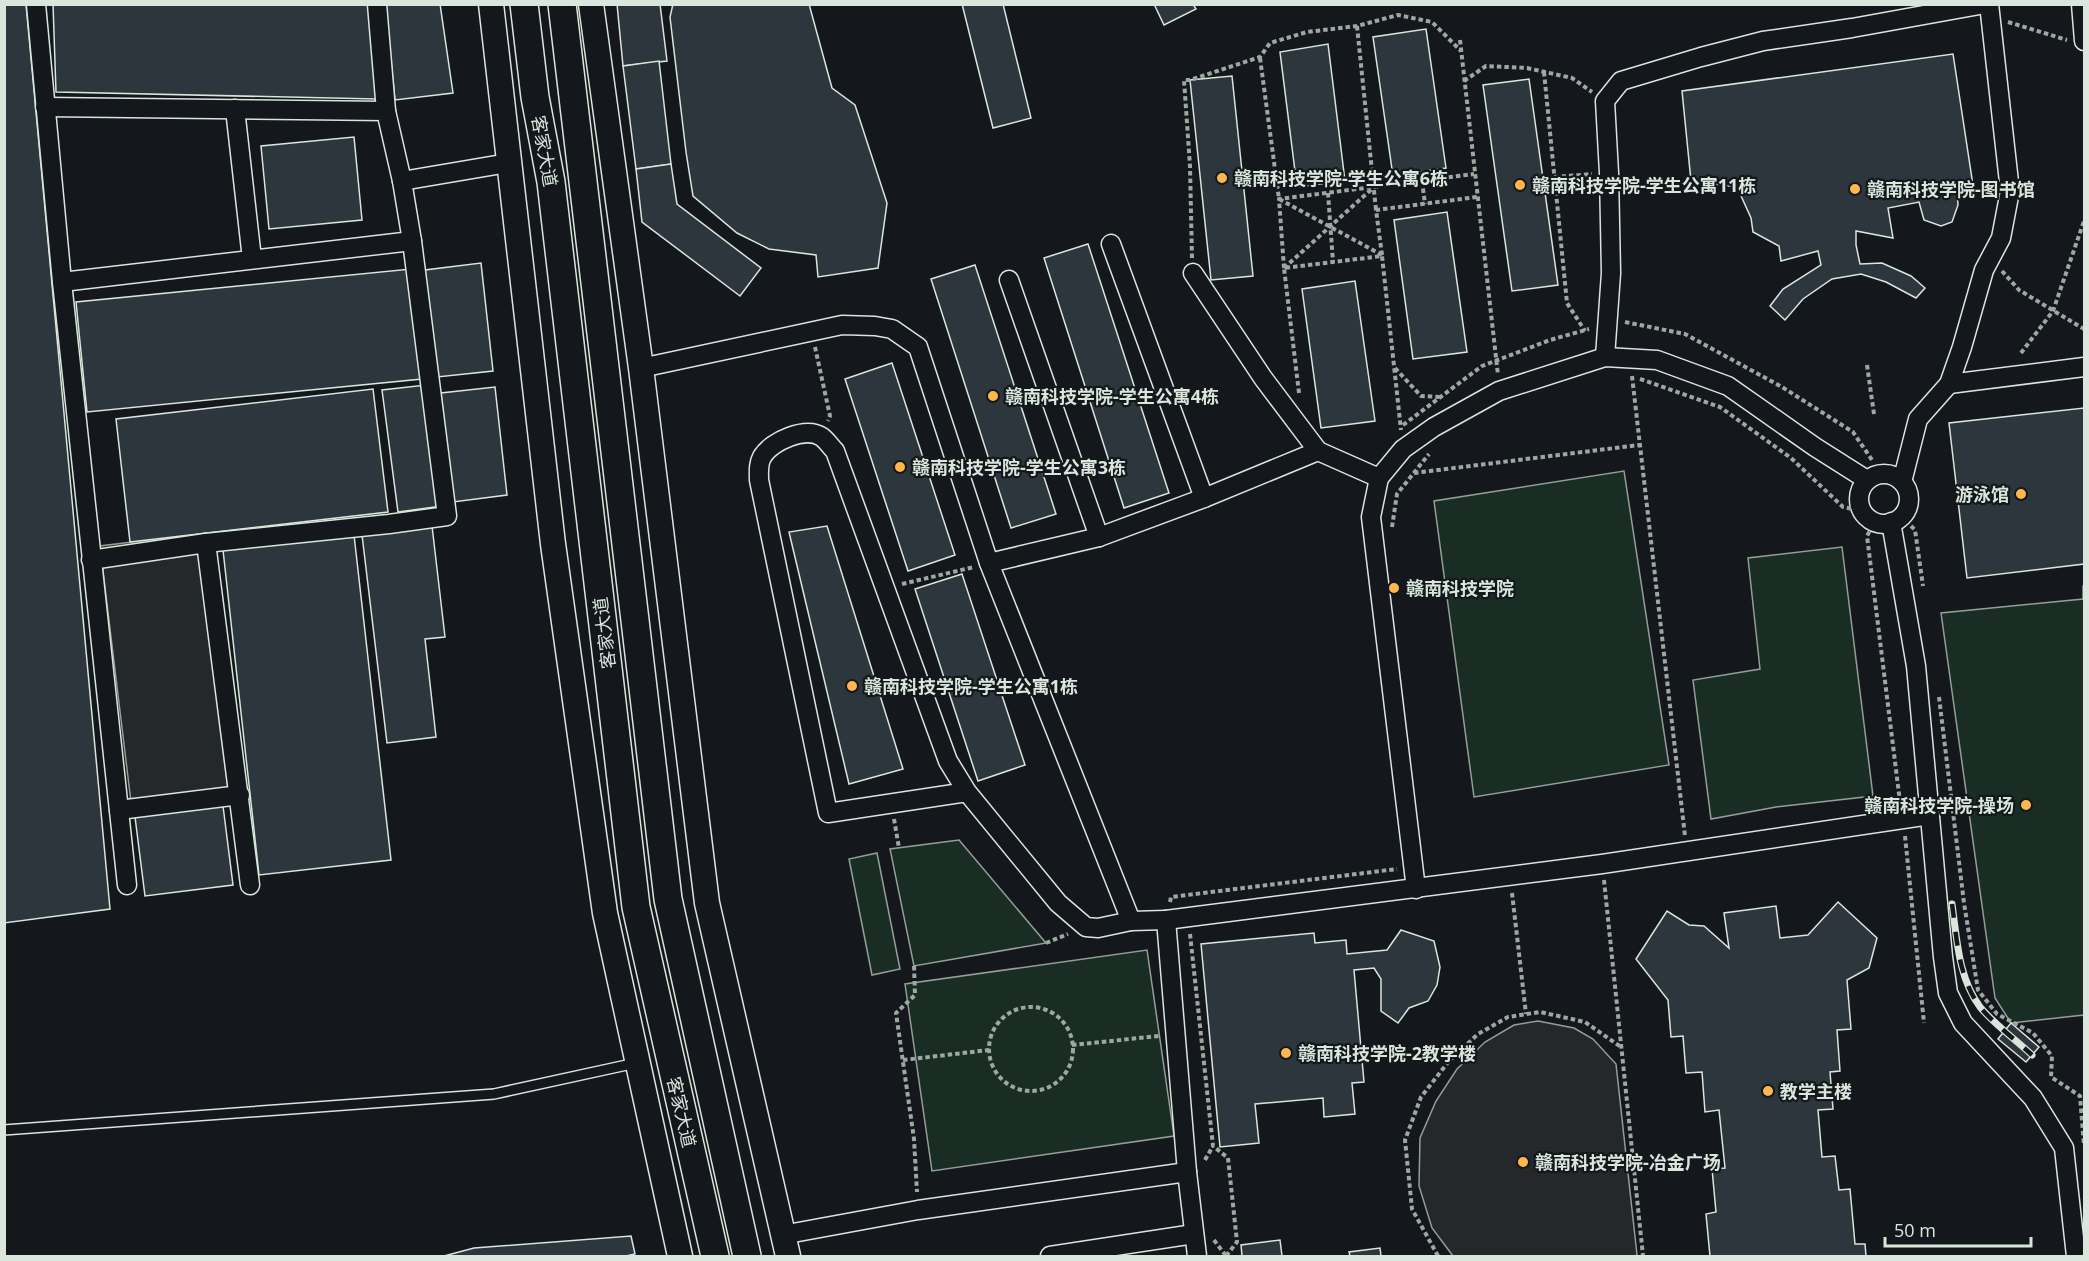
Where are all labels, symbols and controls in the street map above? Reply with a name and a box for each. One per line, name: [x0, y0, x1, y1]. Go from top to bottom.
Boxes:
street label: 客家大道: [527, 113, 563, 189]
place label: 赣南科技学院-学生公寓6栋: [1234, 166, 1448, 190]
marker: 赣南科技学院-学生公寓6栋: [1215, 171, 1229, 185]
place label: 赣南科技学院-学生公寓11栋: [1532, 173, 1756, 197]
place label: 赣南科技学院-图书馆: [1867, 177, 2035, 201]
marker: 赣南科技学院-学生公寓11栋: [1513, 178, 1527, 192]
marker: 赣南科技学院-图书馆: [1848, 182, 1862, 196]
place label: 赣南科技学院-学生公寓4栋: [1005, 384, 1219, 408]
marker: 赣南科技学院-学生公寓4栋: [986, 389, 1000, 403]
place label: 赣南科技学院-学生公寓3栋: [912, 455, 1126, 479]
marker: 赣南科技学院-学生公寓3栋: [893, 460, 907, 474]
place label: 游泳馆: [1955, 482, 2009, 506]
marker: 游泳馆: [2014, 487, 2028, 501]
place label: 赣南科技学院: [1406, 576, 1514, 600]
marker: 赣南科技学院: [1387, 581, 1401, 595]
street label: 客家大道: [588, 596, 620, 670]
place label: 赣南科技学院-学生公寓1栋: [864, 674, 1078, 698]
marker: 赣南科技学院-学生公寓1栋: [845, 679, 859, 693]
place label: 赣南科技学院-操场: [1864, 793, 2014, 817]
marker: 赣南科技学院-操场: [2019, 798, 2033, 812]
place label: 赣南科技学院-2教学楼: [1298, 1041, 1476, 1065]
marker: 赣南科技学院-2教学楼: [1279, 1046, 1293, 1060]
street label: 客家大道: [662, 1074, 702, 1150]
place label: 教学主楼: [1780, 1079, 1852, 1103]
marker: 教学主楼: [1761, 1084, 1775, 1098]
place label: 赣南科技学院-冶金广场: [1535, 1150, 1721, 1174]
marker: 赣南科技学院-冶金广场: [1516, 1155, 1530, 1169]
scale bar: [1885, 1210, 2030, 1248]
text: 50 m: [1894, 1218, 1936, 1242]

